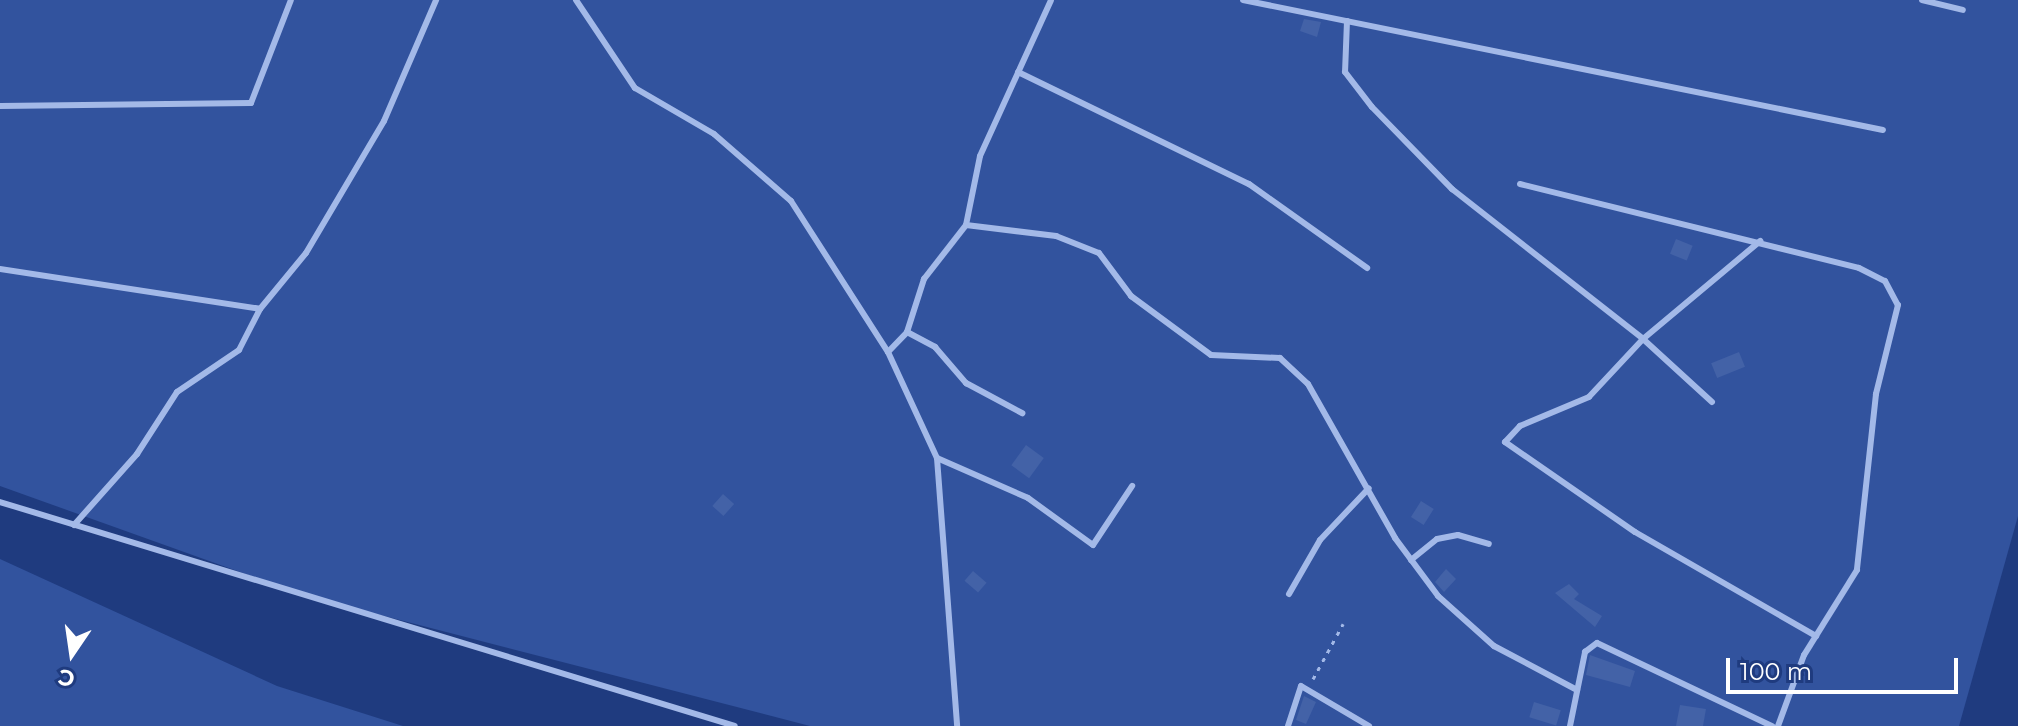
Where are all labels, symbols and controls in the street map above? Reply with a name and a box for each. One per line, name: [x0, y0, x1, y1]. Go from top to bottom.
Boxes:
north arrow: [32, 614, 112, 694]
scale bar: [1730, 642, 1962, 692]
text: 100 m: [1740, 657, 1812, 686]
text: С: [56, 663, 77, 693]

